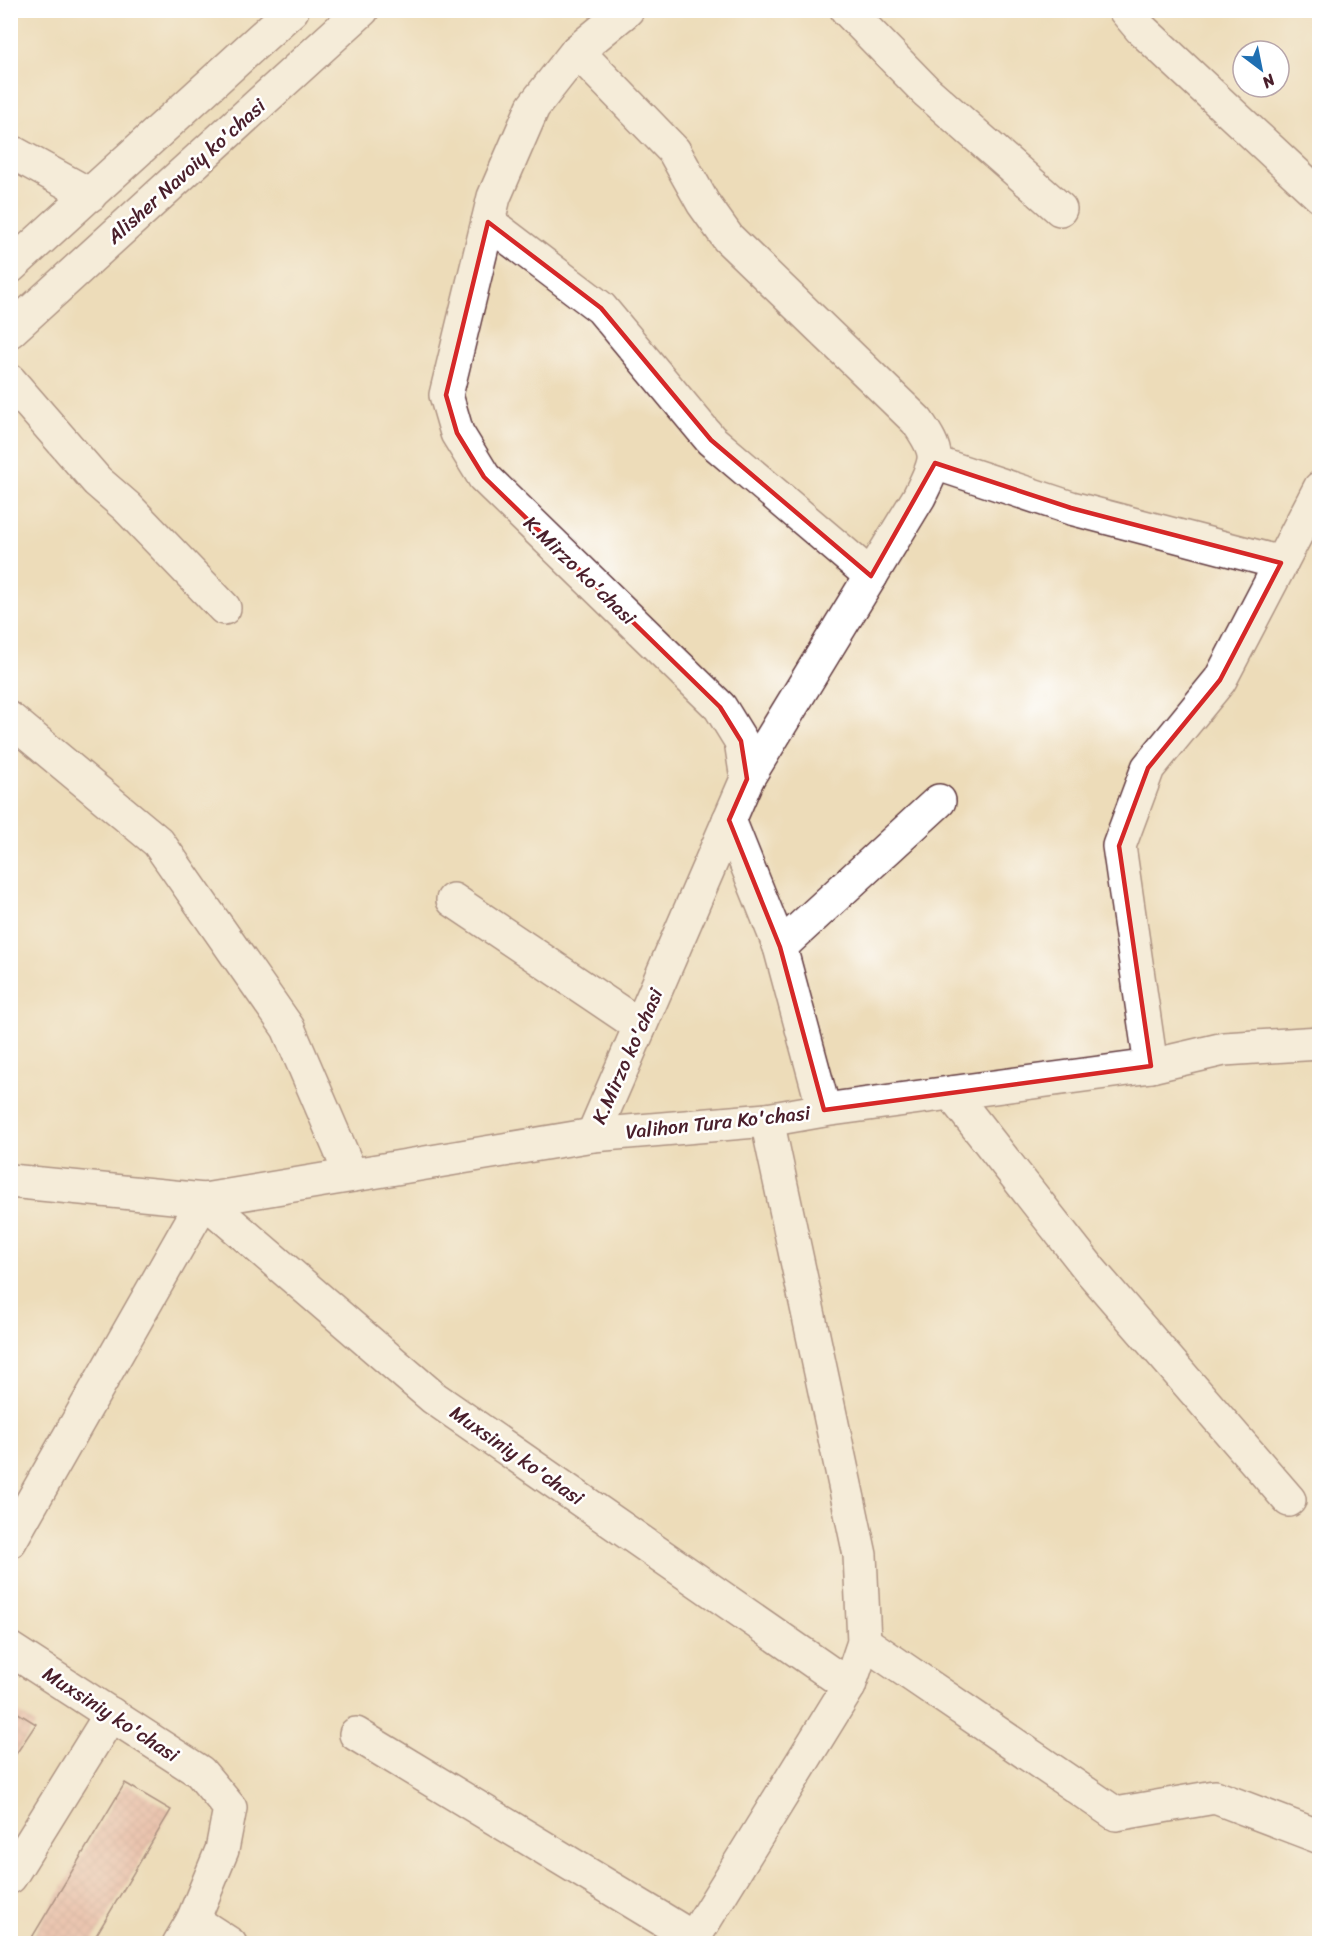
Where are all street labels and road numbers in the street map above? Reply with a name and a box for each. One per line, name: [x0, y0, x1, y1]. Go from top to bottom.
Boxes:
street label: Alisher Navoiy ko'chasi: [98, 89, 275, 254]
street label: K.Mirzo ko'chasi: [515, 507, 645, 635]
street label: K.Mirzo ko'chasi: [582, 981, 674, 1130]
street label: Valihon Tura Ko'chasi: [624, 1095, 813, 1150]
street label: Muxsiniy ko'chasi: [442, 1396, 592, 1515]
street label: Muxsiniy ko'chasi: [35, 1657, 187, 1772]

